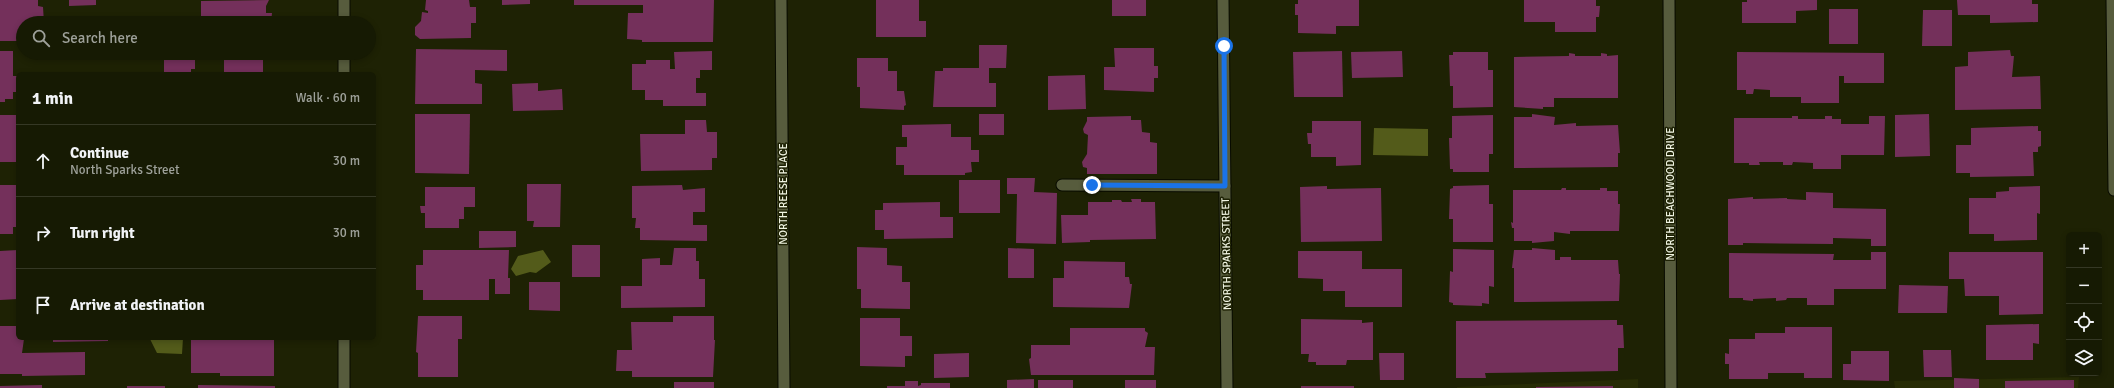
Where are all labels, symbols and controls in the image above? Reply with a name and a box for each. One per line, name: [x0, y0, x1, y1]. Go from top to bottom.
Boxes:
search box: [16, 16, 376, 60]
icon: search: [30, 27, 52, 49]
text: Search here: [62, 29, 138, 47]
route start: [1215, 37, 1233, 55]
text: 1 min: [32, 88, 73, 109]
text: Walk · 60 m: [296, 90, 360, 106]
street label: NORTH BEACHWOOD DRIVE: [1664, 128, 1677, 260]
street label: NORTH REESE PLACE: [777, 143, 790, 245]
text: Continue: [70, 144, 129, 162]
icon: ahead: [32, 150, 54, 172]
text: 30 m: [333, 153, 360, 169]
text: North Sparks Street: [70, 162, 180, 178]
route end: [1083, 176, 1101, 194]
street label: NORTH SPARKS STREET: [1219, 197, 1234, 310]
icon: right: [32, 222, 54, 244]
text: Turn right: [70, 224, 135, 242]
text: 30 m: [333, 225, 360, 241]
map controls: [2066, 232, 2102, 376]
button: +: [2066, 232, 2102, 268]
button: −: [2066, 268, 2102, 304]
icon: arrive: [32, 294, 54, 316]
text: Arrive at destination: [70, 296, 205, 314]
button: locate: [2066, 304, 2102, 340]
button: layers: [2066, 340, 2102, 376]

